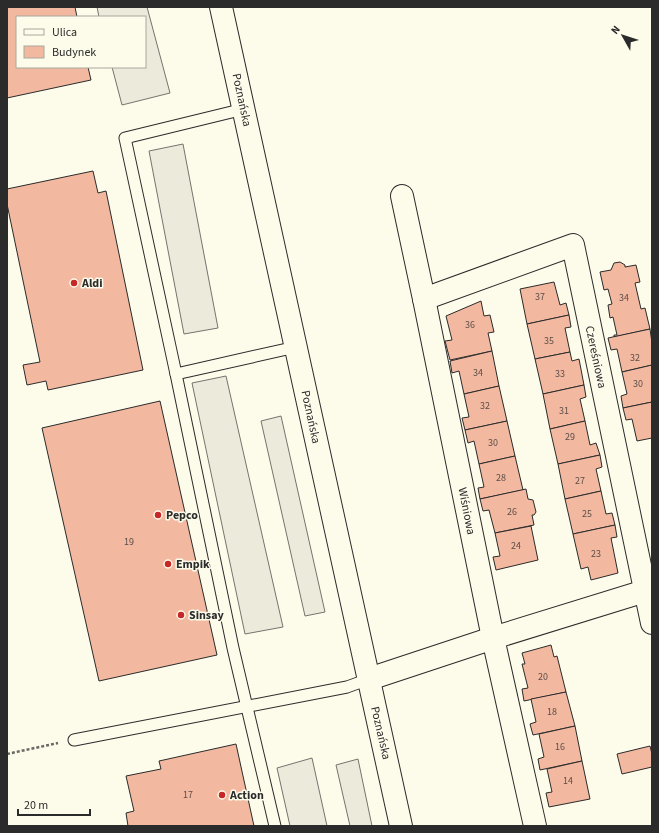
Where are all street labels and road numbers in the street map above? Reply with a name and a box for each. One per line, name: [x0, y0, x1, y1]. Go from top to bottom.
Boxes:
street label: Poznańska: [228, 72, 255, 128]
street label: Czereśniowa: [581, 324, 610, 390]
street label: Poznańska: [297, 389, 324, 445]
street label: Wiśniowa: [454, 486, 479, 536]
street label: Poznańska: [366, 705, 395, 761]

